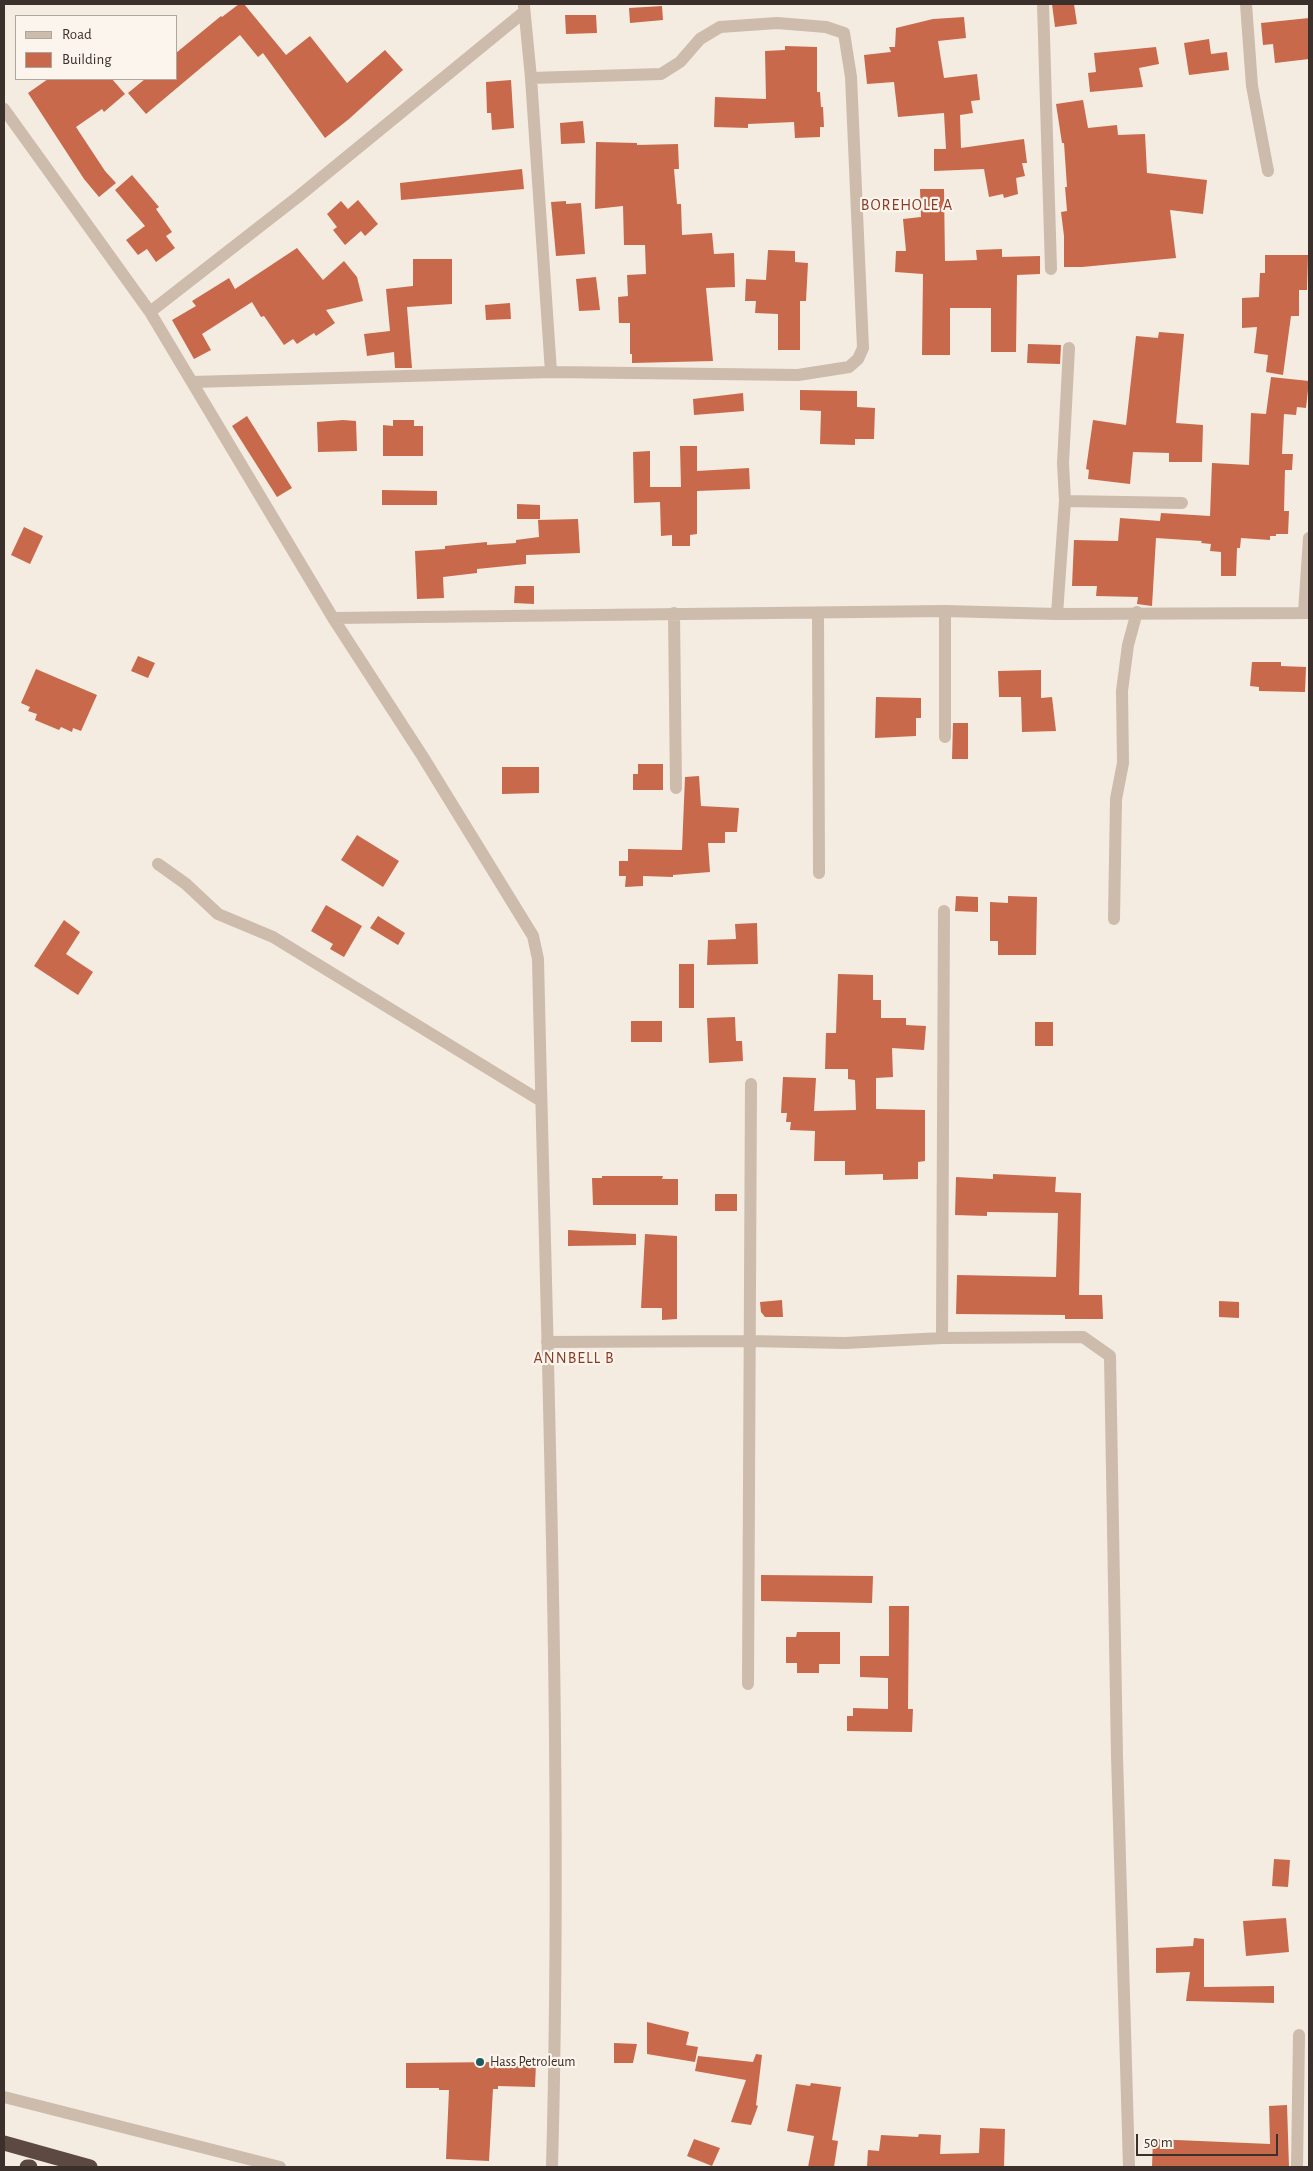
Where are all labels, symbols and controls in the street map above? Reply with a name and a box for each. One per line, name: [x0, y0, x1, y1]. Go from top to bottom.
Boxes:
legend: [15, 15, 178, 80]
text: Road: [62, 27, 92, 42]
text: Building: [62, 52, 112, 67]
district label: BOREHOLE A: [860, 195, 954, 215]
district label: ANNBELL B: [532, 1348, 616, 1368]
place label: Hass Petroleum: [490, 2054, 576, 2070]
marker: Hass Petroleum: [474, 2056, 486, 2068]
scale bar: [1138, 2124, 1280, 2156]
text: 50 m: [1144, 2135, 1173, 2150]

